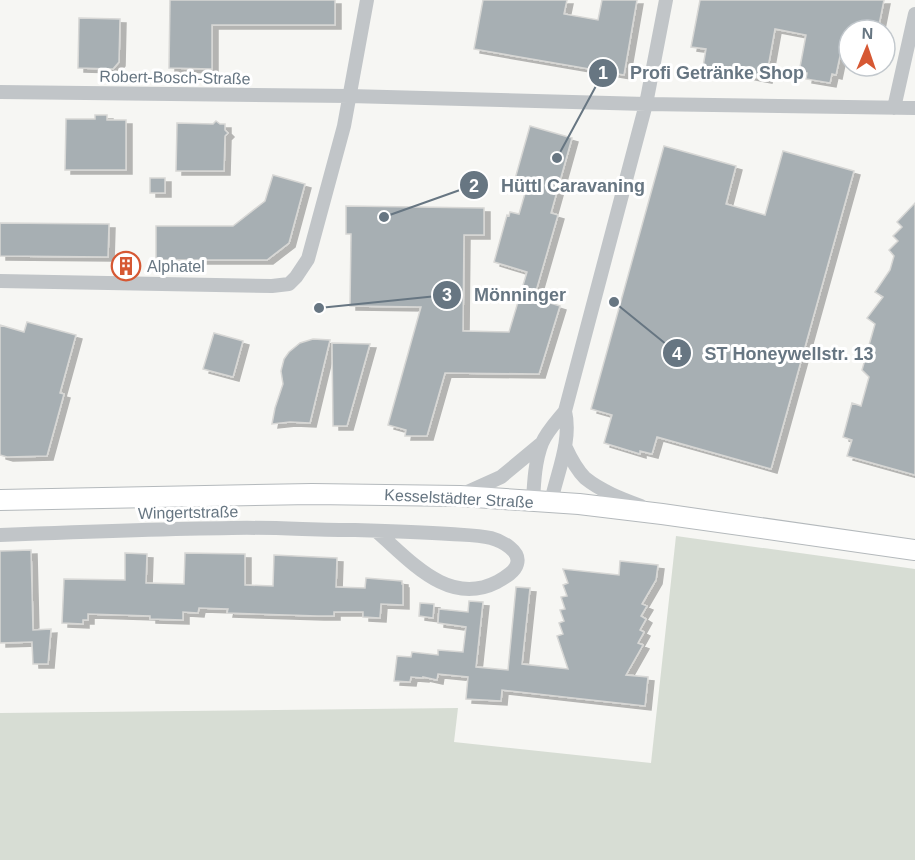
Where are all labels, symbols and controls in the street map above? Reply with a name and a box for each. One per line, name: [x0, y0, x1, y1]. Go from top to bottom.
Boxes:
north arrow: [837, 18, 897, 78]
text: N: [861, 25, 874, 42]
callout: Profi Getränke Shop: [588, 55, 816, 91]
text: 1: [598, 63, 608, 83]
text: Profi Getränke Shop: [630, 63, 804, 83]
street label: Robert-Bosch-Straße: [99, 68, 251, 87]
callout: Hüttl Caravaning: [459, 167, 657, 203]
text: 2: [469, 176, 479, 196]
text: Hüttl Caravaning: [501, 176, 645, 196]
building icon: Alphatel: [110, 250, 142, 282]
place label: Alphatel: [147, 258, 205, 275]
callout: Mönninger: [432, 277, 578, 313]
text: 3: [442, 285, 452, 305]
text: Mönninger: [474, 285, 566, 305]
callout: ST Honeywellstr. 13: [662, 335, 885, 371]
text: 4: [672, 344, 682, 364]
text: ST Honeywellstr. 13: [704, 344, 874, 364]
street label: Kesselstädter Straße: [384, 486, 534, 511]
street label: Wingertstraße: [138, 503, 238, 522]

